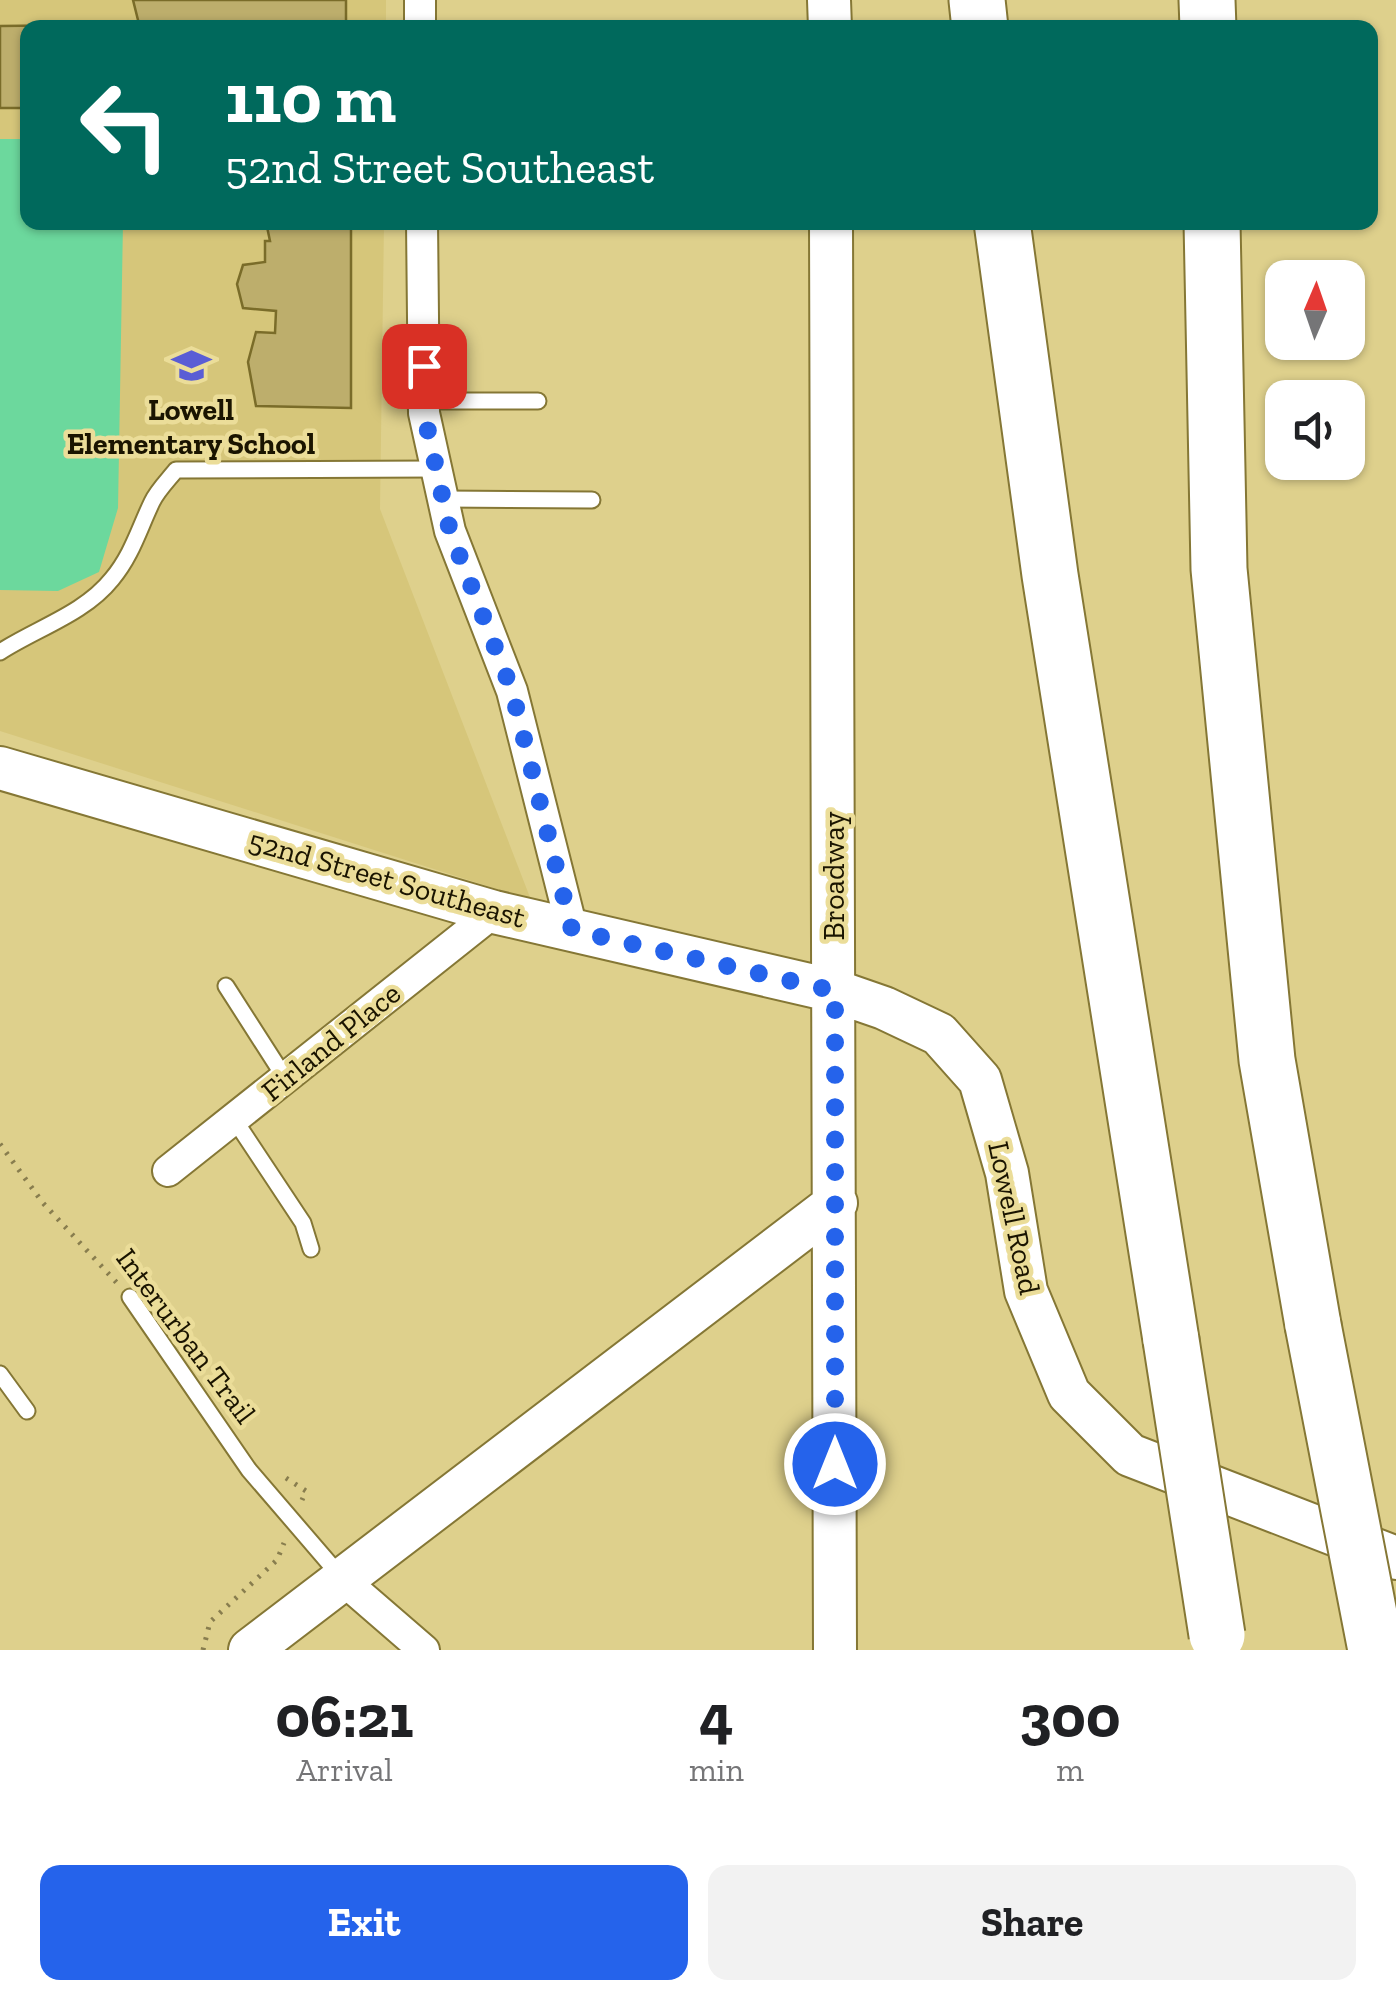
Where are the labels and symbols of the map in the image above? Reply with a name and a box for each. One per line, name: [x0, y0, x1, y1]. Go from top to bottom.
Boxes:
north arrow: [1265, 260, 1365, 360]
pin: [382, 324, 467, 409]
school or university icon: Lowell Elementary School: [170, 345, 212, 387]
place label: Lowell Elementary School: [67, 392, 316, 462]
street label: Broadway: [816, 811, 852, 941]
street label: 52nd Street Southeast: [245, 822, 529, 936]
street label: Firland Place: [254, 975, 408, 1109]
street label: Lowell Road: [980, 1138, 1048, 1298]
street label: Interurban Trail: [109, 1241, 263, 1431]
position arrow: [783, 1412, 887, 1516]

